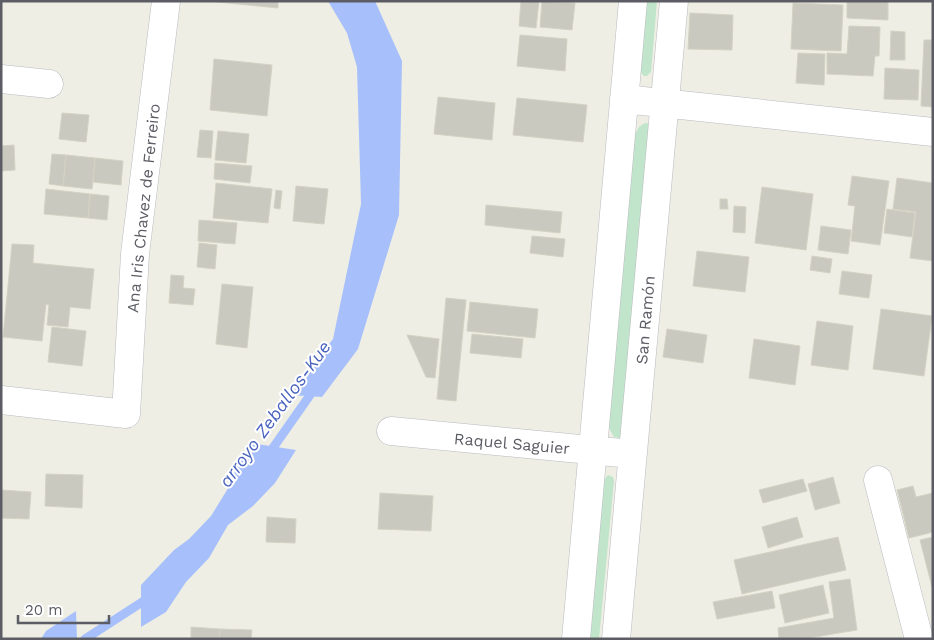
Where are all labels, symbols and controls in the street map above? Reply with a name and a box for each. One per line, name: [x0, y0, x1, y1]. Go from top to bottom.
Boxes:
street label: Ana Iris Chavez de Ferreiro: [123, 103, 164, 314]
street label: San Ramón: [632, 275, 659, 365]
water label: arroyo Zeballos-Kue: [214, 336, 335, 491]
street label: Raquel Saguier: [453, 429, 571, 458]
scale bar: [18, 592, 109, 624]
text: 20 m: [25, 601, 63, 619]

